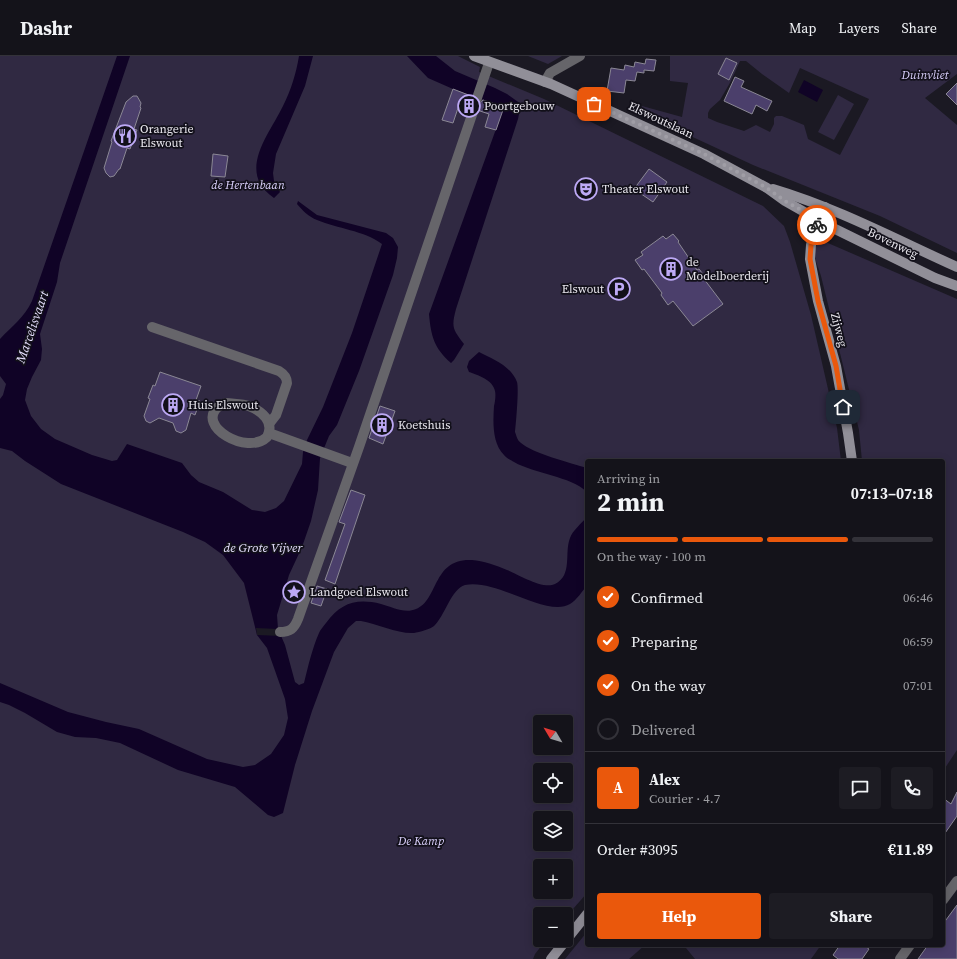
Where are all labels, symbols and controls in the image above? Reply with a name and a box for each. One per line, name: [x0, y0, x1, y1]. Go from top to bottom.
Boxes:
text: Dashr: [20, 15, 72, 41]
text: Map: [789, 18, 816, 38]
text: Layers: [838, 18, 880, 38]
text: Share: [902, 18, 937, 38]
park label: Duinvliet: [900, 67, 950, 83]
pin: [577, 87, 611, 121]
building icon: Poortgebouw: [456, 93, 482, 119]
icon: bag: [583, 93, 605, 115]
place label: Poortgebouw: [484, 98, 555, 114]
street label: Elswoutslaan: [626, 98, 696, 142]
place label: Orangerie Elswout: [140, 121, 194, 151]
restaurant icon: Orangerie Elswout: [112, 123, 138, 149]
theatre icon: Theater Elswout: [573, 176, 599, 202]
park label: de Hertenbaan: [211, 177, 285, 193]
place label: Theater Elswout: [602, 181, 689, 197]
courier: [797, 205, 837, 245]
icon: bike: [806, 214, 828, 236]
street label: Bovenweg: [865, 224, 921, 262]
place label: de Modelboerderij: [686, 254, 769, 284]
building icon: de Modelboerderij: [658, 256, 684, 282]
parking icon: Elswout: [606, 276, 632, 302]
place label: Elswout: [562, 281, 604, 297]
water label: Marcelisvaart: [11, 288, 53, 366]
street label: Zijweg: [827, 311, 851, 349]
pin: [826, 390, 860, 424]
building icon: Huis Elswout: [160, 392, 186, 418]
icon: home: [832, 396, 854, 418]
place label: Huis Elswout: [188, 397, 258, 413]
building icon: Koetshuis: [369, 412, 395, 438]
place label: Koetshuis: [398, 417, 450, 433]
text: Arriving in: [597, 470, 660, 487]
text: 07:13–07:18: [851, 483, 933, 504]
text: 2 min: [597, 484, 664, 520]
water label: de Grote Vijver: [223, 539, 303, 556]
text: On the way · 100 m: [597, 548, 706, 565]
place icon: Landgoed Elswout: [281, 579, 307, 605]
place label: Landgoed Elswout: [310, 584, 408, 600]
icon: check: [597, 586, 619, 608]
text: Confirmed: [631, 587, 703, 608]
text: 06:46: [903, 589, 933, 606]
icon: check: [597, 630, 619, 652]
text: Preparing: [631, 631, 697, 652]
text: 06:59: [903, 633, 933, 650]
icon: check: [597, 674, 619, 696]
text: On the way: [631, 675, 706, 696]
text: 07:01: [903, 677, 933, 694]
north arrow: [533, 715, 573, 755]
map controls: [533, 715, 573, 947]
text: Delivered: [631, 719, 695, 740]
button: locate: [533, 763, 573, 803]
button: chat: [839, 767, 881, 809]
button: phone: [891, 767, 933, 809]
text: Alex: [649, 769, 680, 790]
text: A: [613, 777, 623, 798]
text: Courier · 4.7: [649, 790, 720, 807]
button: layers: [533, 811, 573, 851]
park label: De Kamp: [397, 833, 444, 849]
text: Order #3095: [597, 839, 678, 860]
text: €11.89: [888, 839, 933, 860]
button: +: [533, 859, 573, 899]
button: Help: [597, 893, 761, 939]
button: Share: [769, 893, 933, 939]
button: −: [533, 907, 573, 947]

